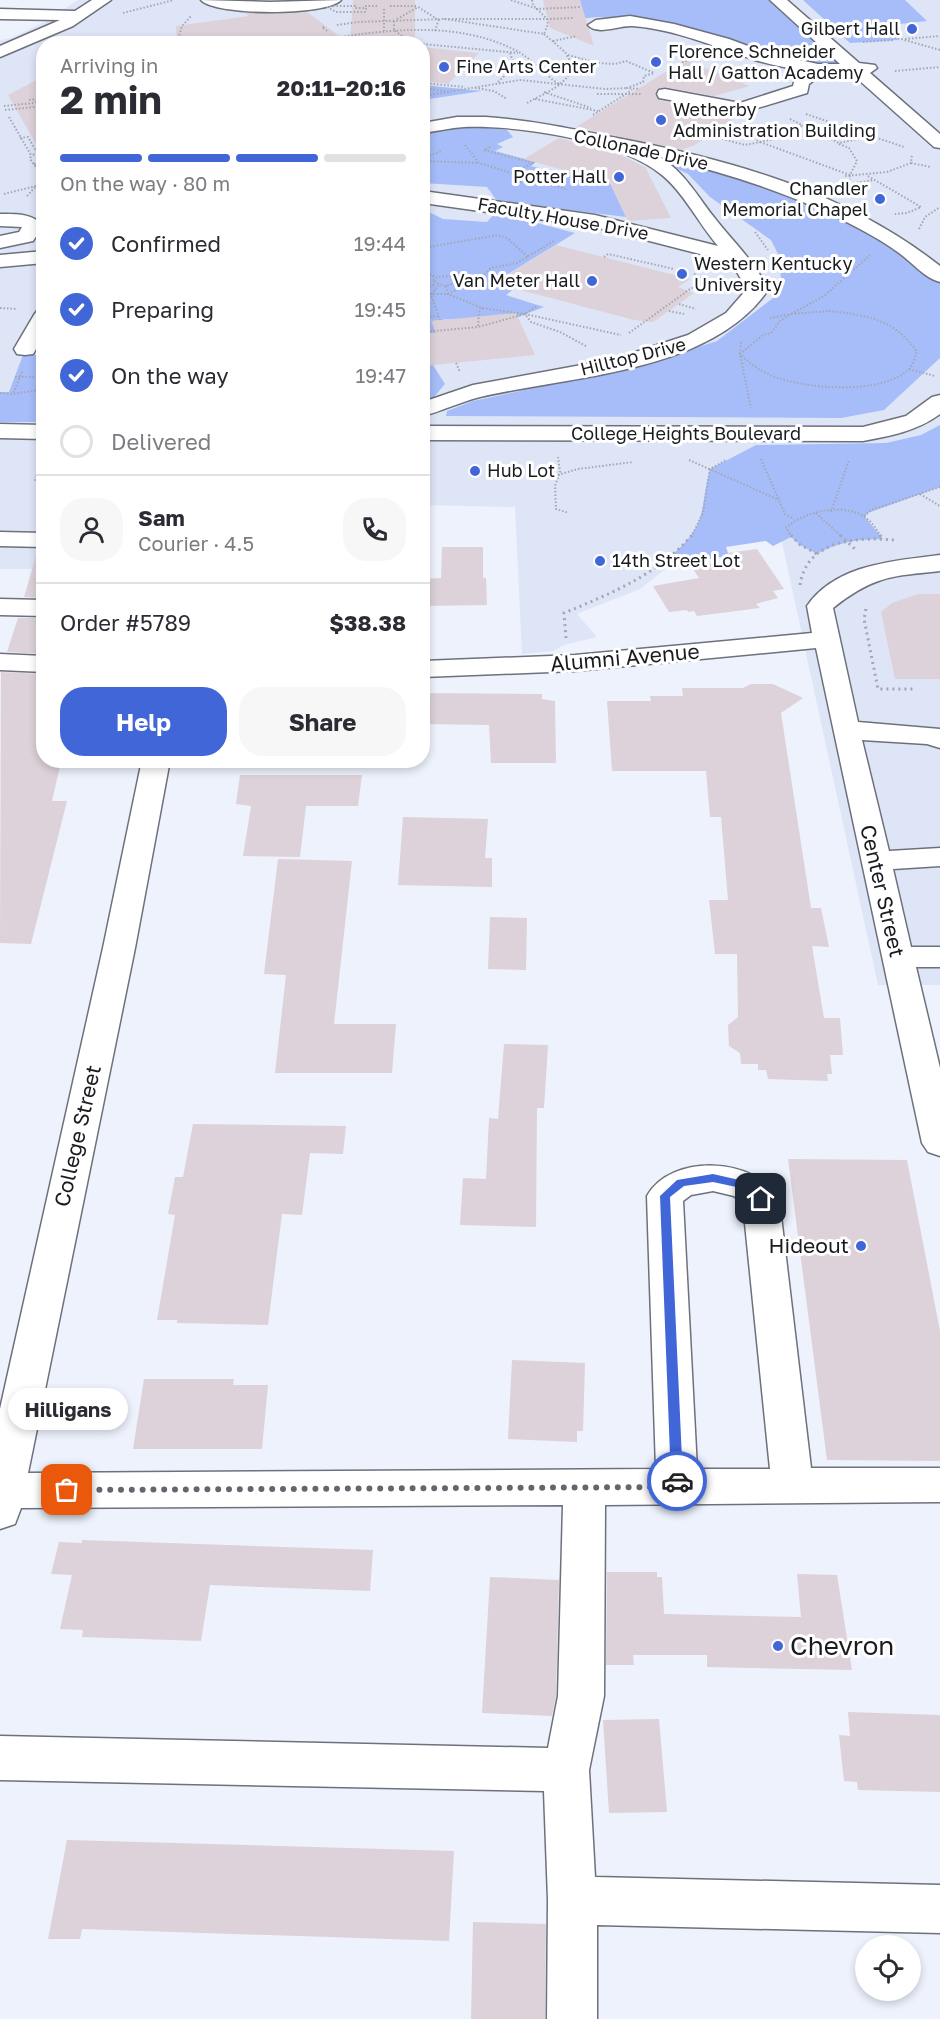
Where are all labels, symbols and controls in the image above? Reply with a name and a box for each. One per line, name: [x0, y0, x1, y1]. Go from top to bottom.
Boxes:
place label: Gilbert Hall: [801, 17, 900, 39]
marker: Gilbert Hall: [905, 22, 919, 36]
place label: Florence Schneider Hall / Gatton Academy: [668, 40, 863, 83]
text: Arriving in: [60, 53, 158, 77]
place label: Fine Arts Center: [456, 55, 596, 77]
marker: Florence Schneider Hall / Gatton Academy: [649, 55, 663, 69]
marker: Fine Arts Center: [437, 60, 451, 74]
text: 20:11–20:16: [277, 74, 406, 101]
text: 2 min: [60, 76, 162, 123]
place label: Wetherby Administration Building: [673, 98, 876, 141]
marker: Wetherby Administration Building: [654, 113, 668, 127]
street label: Collonade Drive: [572, 124, 711, 174]
place label: Potter Hall: [513, 165, 607, 187]
marker: Potter Hall: [612, 170, 626, 184]
text: On the way · 80 m: [60, 171, 230, 195]
place label: Chandler Memorial Chapel: [722, 177, 868, 220]
street label: Faculty House Drive: [476, 192, 650, 244]
marker: Chandler Memorial Chapel: [873, 192, 887, 206]
icon: check: [60, 227, 93, 260]
text: Confirmed: [111, 230, 221, 257]
text: 19:44: [354, 231, 406, 255]
place label: Western Kentucky University: [694, 252, 853, 295]
marker: Western Kentucky University: [675, 267, 689, 281]
place label: Van Meter Hall: [453, 269, 580, 291]
marker: Van Meter Hall: [585, 274, 599, 288]
icon: check: [60, 293, 93, 326]
text: Preparing: [111, 296, 214, 323]
text: 19:45: [354, 297, 406, 321]
street label: Hilltop Drive: [578, 332, 688, 380]
icon: check: [60, 359, 93, 392]
text: On the way: [111, 362, 229, 389]
text: 19:47: [355, 363, 406, 387]
street label: College Heights Boulevard: [571, 422, 801, 444]
text: Delivered: [111, 428, 211, 455]
place label: Hub Lot: [487, 459, 555, 481]
marker: Hub Lot: [468, 464, 482, 478]
button: person: [60, 498, 123, 561]
button: phone: [343, 498, 406, 561]
text: Sam: [138, 504, 185, 531]
text: Courier · 4.5: [138, 531, 254, 555]
place label: 14th Street Lot: [612, 549, 740, 571]
marker: 14th Street Lot: [593, 554, 607, 568]
text: Order #5789: [60, 609, 191, 636]
text: $38.38: [329, 609, 406, 636]
street label: Alumni Avenue: [549, 638, 701, 676]
button: Help: [60, 687, 227, 756]
button: Share: [239, 687, 406, 756]
street label: Center Street: [855, 822, 911, 960]
street label: College Street: [48, 1062, 106, 1209]
pin: [735, 1173, 786, 1224]
icon: home: [744, 1182, 777, 1215]
place label: Hideout: [769, 1232, 849, 1258]
marker: Hideout: [854, 1239, 868, 1253]
callout: Hilligans: [7, 1388, 127, 1430]
text: Hilligans: [25, 1397, 111, 1421]
courier: [647, 1451, 707, 1511]
pin: [41, 1464, 92, 1515]
icon: car: [661, 1465, 694, 1498]
icon: bag: [50, 1473, 83, 1506]
place label: Chevron: [790, 1630, 894, 1661]
marker: Chevron: [771, 1639, 785, 1653]
map controls: [855, 1935, 921, 2001]
button: locate: [855, 1935, 921, 2001]

